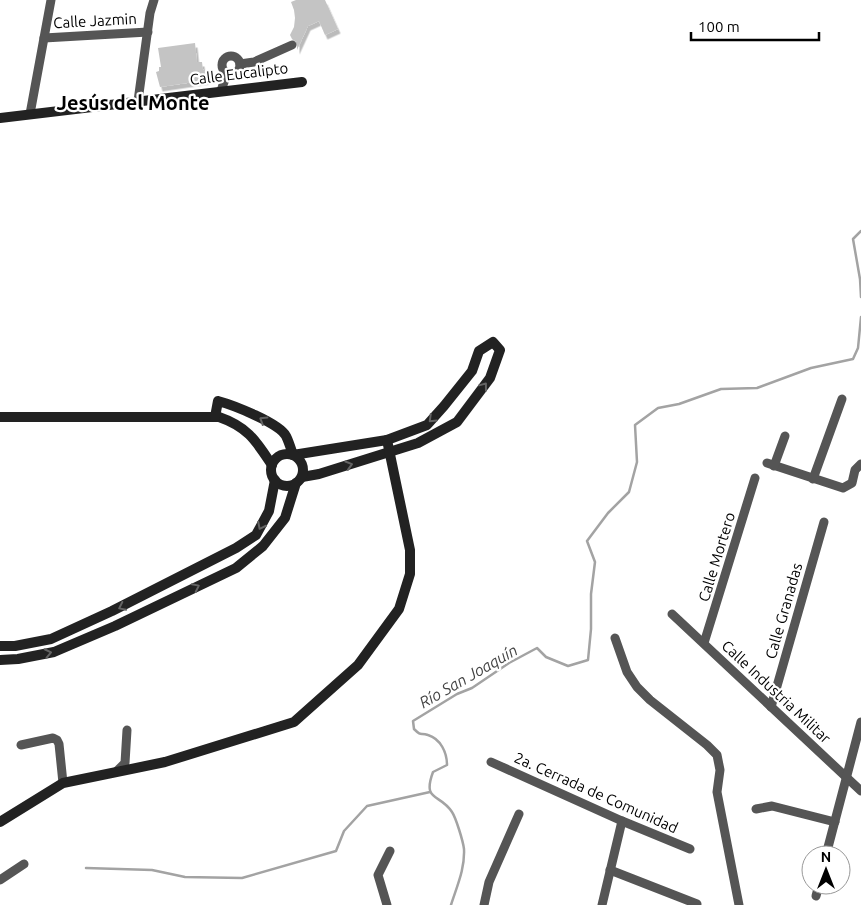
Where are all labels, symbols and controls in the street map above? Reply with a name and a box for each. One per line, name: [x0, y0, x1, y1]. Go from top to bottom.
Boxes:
street label: Calle Jazmin: [53, 10, 137, 31]
scale bar: [691, 10, 818, 42]
text: 100 m: [698, 18, 740, 35]
street label: Calle Eucalipto: [189, 59, 289, 88]
district label: Jesús del Monte: [57, 91, 209, 114]
one-way arrow: [479, 383, 487, 392]
one-way arrow: [428, 413, 437, 422]
one-way arrow: [259, 416, 268, 426]
one-way arrow: [344, 461, 352, 471]
street label: Calle Mortero: [695, 510, 738, 604]
one-way arrow: [257, 521, 267, 530]
street label: Calle Granadas: [762, 561, 805, 661]
one-way arrow: [191, 583, 200, 593]
one-way arrow: [118, 600, 127, 611]
street label: Calle Industria Militar: [718, 637, 835, 747]
water label: Río San Joaquín: [416, 641, 520, 711]
one-way arrow: [44, 648, 53, 659]
street label: 2a. Cerrada de Comunidad: [512, 749, 681, 836]
north arrow: [801, 845, 851, 895]
text: N: [821, 849, 831, 865]

